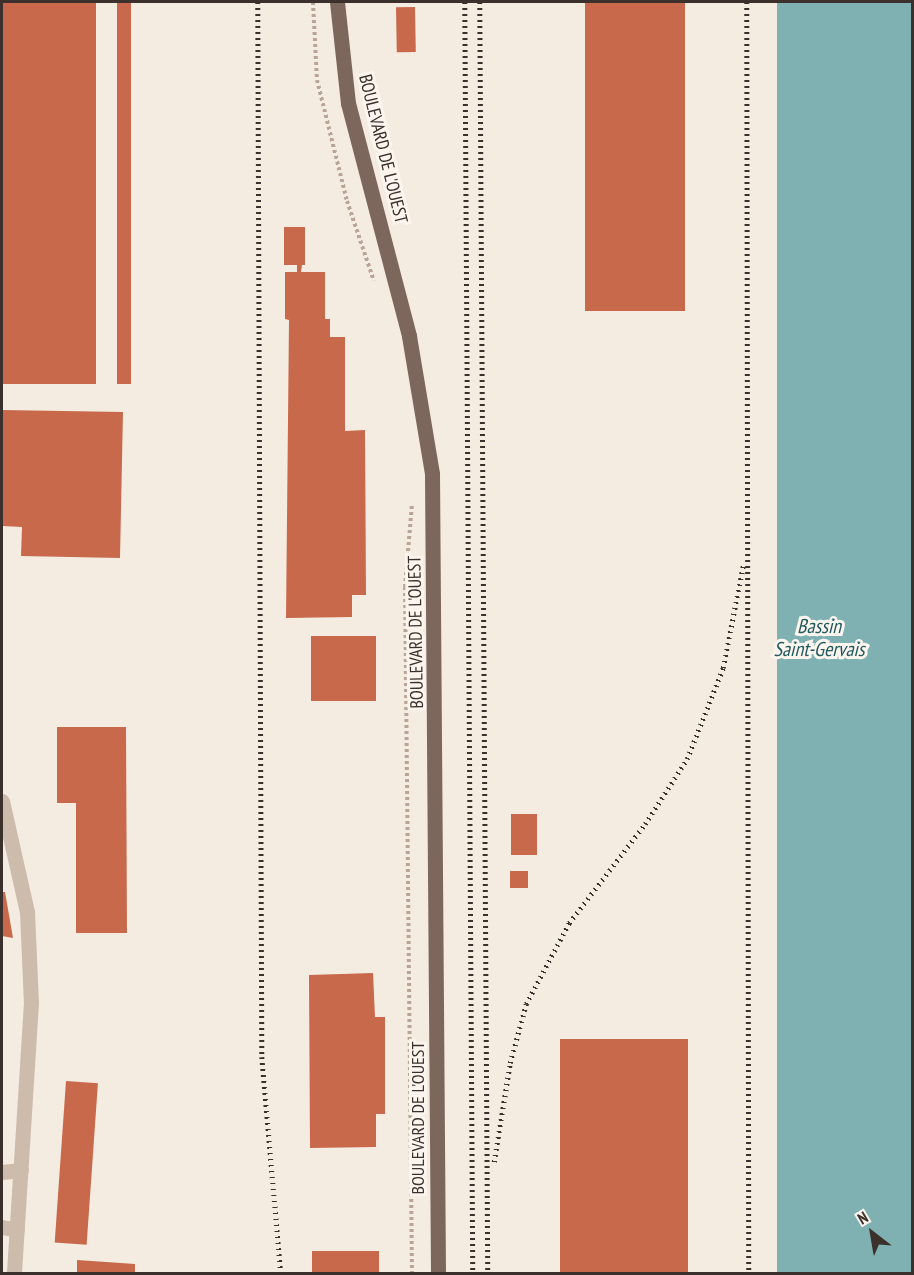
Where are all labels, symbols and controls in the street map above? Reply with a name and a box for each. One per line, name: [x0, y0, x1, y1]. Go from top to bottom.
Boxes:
street label: BOULEVARD DE L'OUEST: [354, 72, 412, 226]
street label: BOULEVARD DE L'OUEST: [404, 555, 428, 709]
water label: Bassin Saint-Gervais: [774, 614, 864, 661]
street label: BOULEVARD DE L'OUEST: [407, 1041, 429, 1195]
north arrow: [842, 1203, 902, 1263]
text: N: [854, 1207, 872, 1228]

